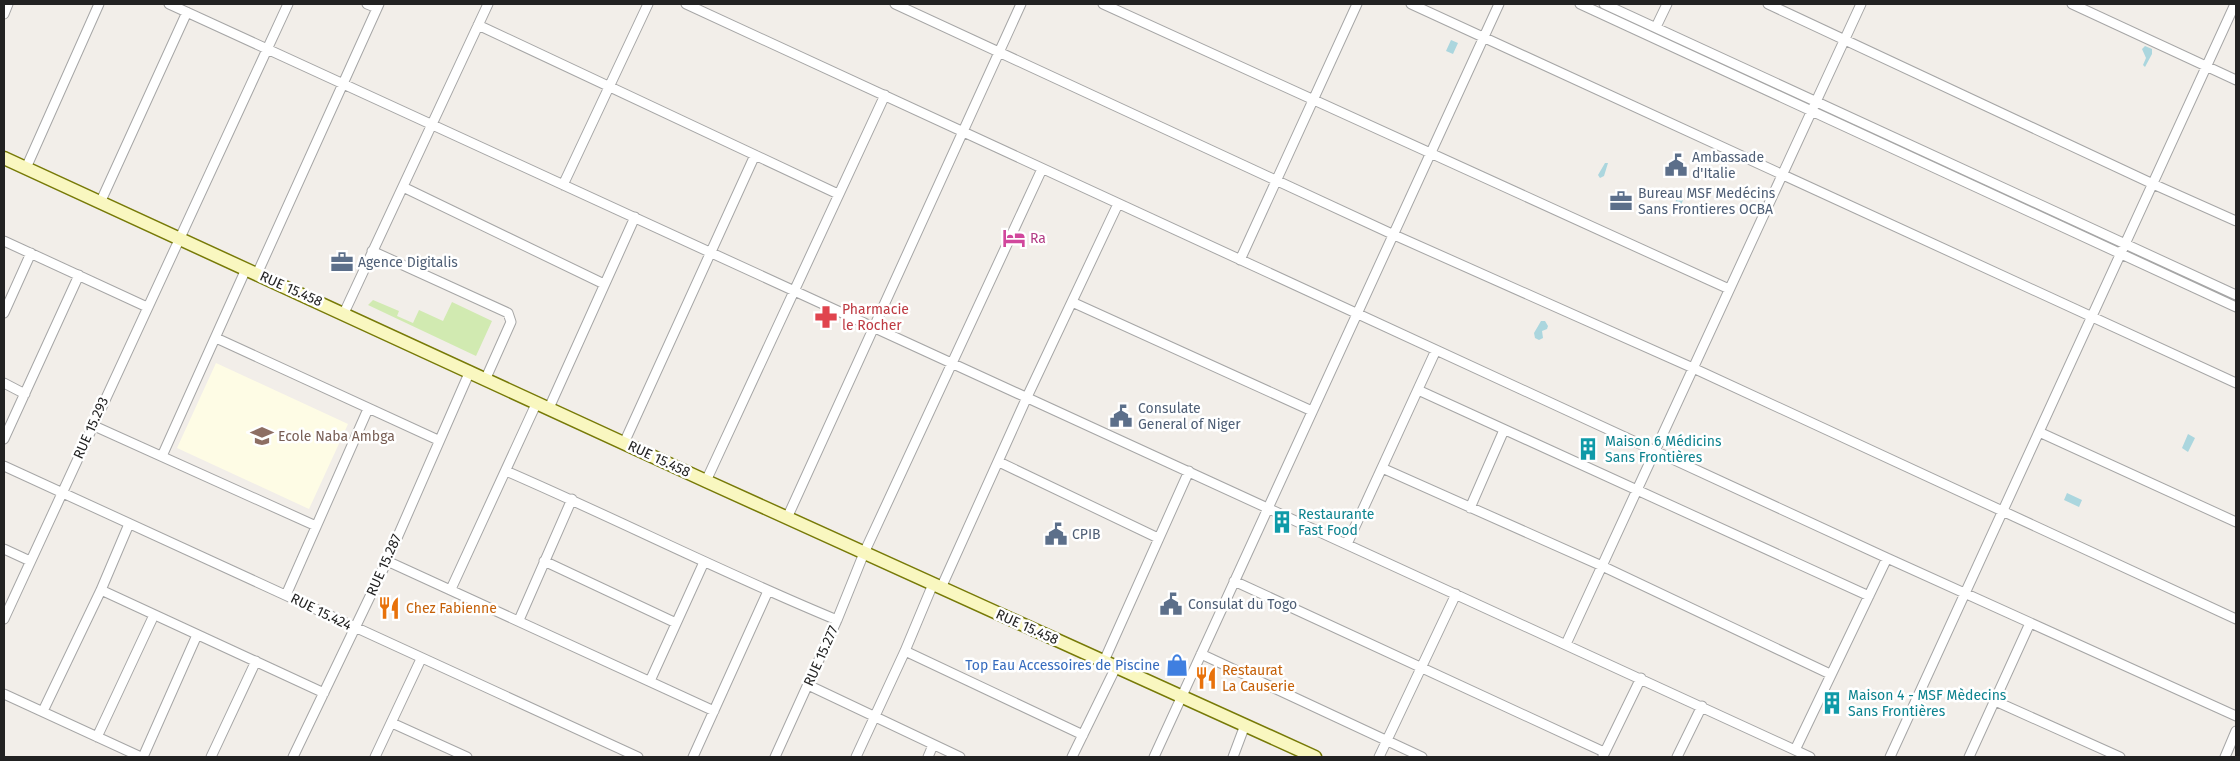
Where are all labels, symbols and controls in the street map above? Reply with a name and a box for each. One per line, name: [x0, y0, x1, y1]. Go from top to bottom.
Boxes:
place label: Ambassade d'Italie: [1692, 149, 1764, 182]
public building icon: Ambassade d'Italie: [1663, 152, 1689, 178]
place label: Bureau MSF Medécins Sans Frontieres OCBA: [1638, 185, 1776, 218]
office icon: Bureau MSF Medécins Sans Frontieres OCBA: [1608, 188, 1634, 214]
hotel icon: Ra: [1001, 225, 1027, 251]
place label: Ra: [1030, 230, 1046, 247]
office icon: Agence Digitalis: [329, 249, 355, 275]
place label: Agence Digitalis: [358, 254, 458, 271]
street label: RUE 15.458: [257, 268, 325, 310]
place label: Pharmacie le Rocher: [842, 301, 909, 334]
pharmacy icon: Pharmacie le Rocher: [813, 304, 839, 330]
street label: RUE 15.293: [70, 394, 112, 462]
place label: Consulate General of Niger: [1138, 400, 1241, 433]
public building icon: Consulate General of Niger: [1108, 403, 1134, 429]
school or university icon: Ecole Naba Ambga: [249, 423, 275, 449]
place label: Ecole Naba Ambga: [278, 428, 395, 445]
place label: Maison 6 Médicins Sans Frontières: [1605, 433, 1722, 466]
building icon: Maison 6 Médicins Sans Frontières: [1575, 436, 1601, 462]
street label: RUE 15.458: [625, 437, 693, 481]
place label: Restaurante Fast Food: [1298, 506, 1374, 539]
building icon: Restaurante Fast Food: [1269, 509, 1295, 535]
public building icon: CPIB: [1043, 521, 1069, 547]
place label: CPIB: [1072, 526, 1101, 543]
street label: RUE 15.287: [363, 531, 405, 599]
street label: RUE 15.424: [288, 590, 355, 634]
public building icon: Consulat du Togo: [1158, 591, 1184, 617]
restaurant icon: Chez Fabienne: [376, 595, 402, 621]
place label: Consulat du Togo: [1188, 596, 1297, 613]
place label: Chez Fabienne: [406, 600, 497, 617]
street label: RUE 15.458: [993, 606, 1061, 648]
street label: RUE 15.277: [800, 623, 842, 689]
shop icon: Top Eau Accessoires de Piscine: [1164, 652, 1190, 678]
place label: Top Eau Accessoires de Piscine: [965, 657, 1160, 674]
place label: Restaurat La Causerie: [1222, 662, 1295, 695]
restaurant icon: Restaurat La Causerie: [1193, 665, 1219, 691]
place label: Maison 4 - MSF Mèdecins Sans Frontières: [1848, 687, 2007, 720]
building icon: Maison 4 - MSF Mèdecins Sans Frontières: [1819, 690, 1845, 716]

